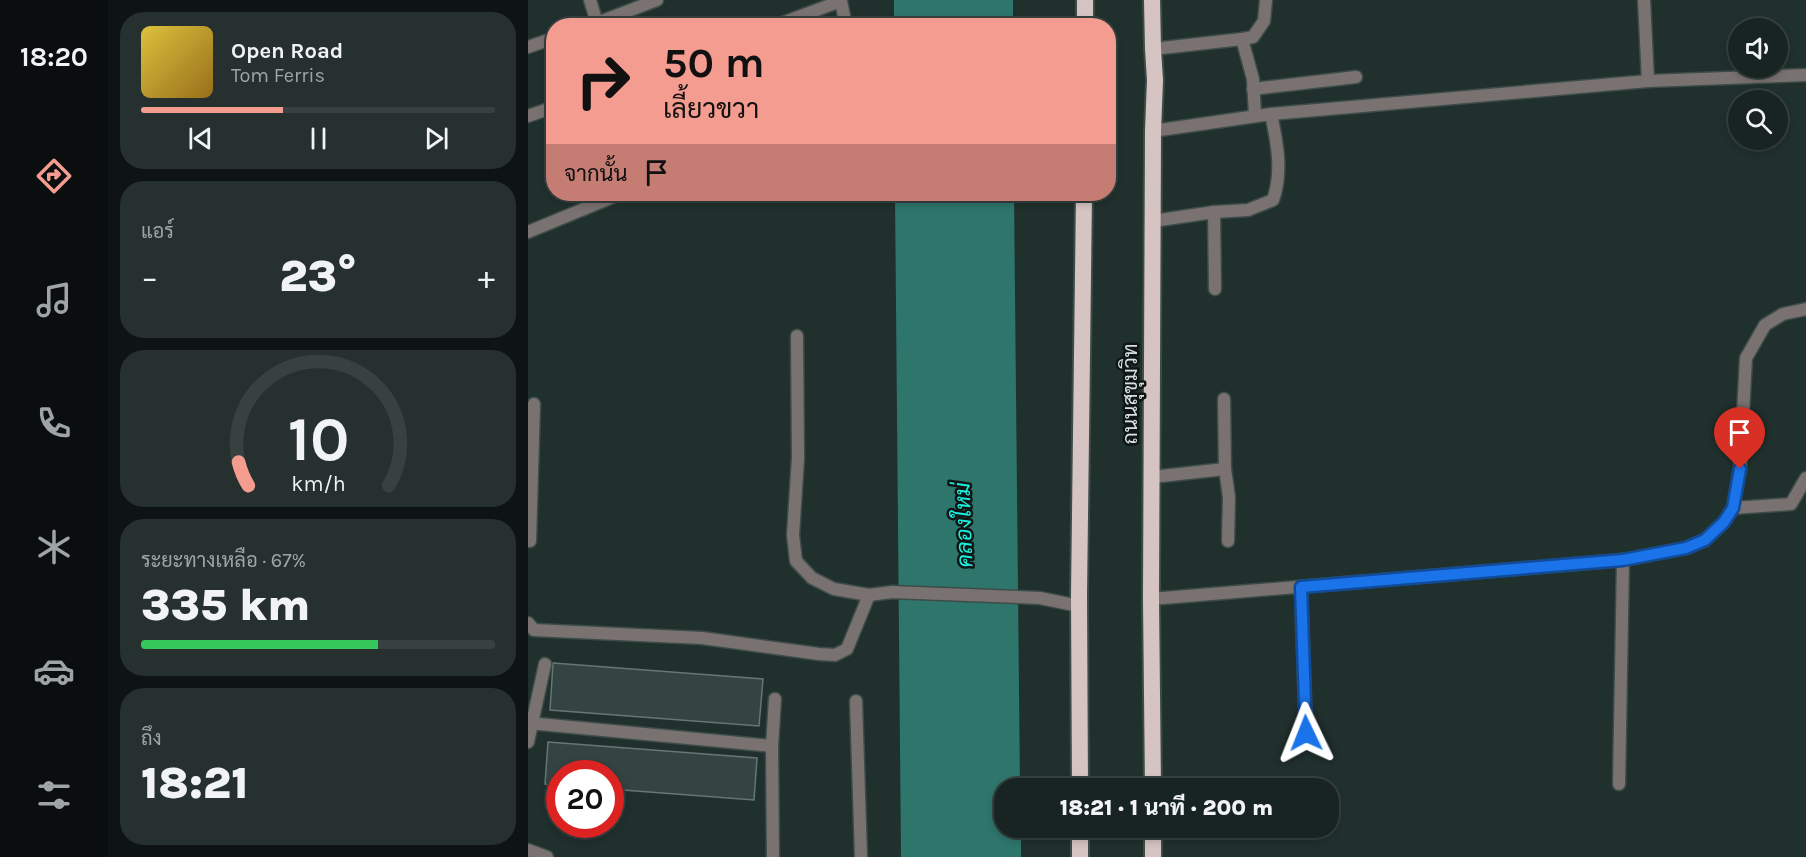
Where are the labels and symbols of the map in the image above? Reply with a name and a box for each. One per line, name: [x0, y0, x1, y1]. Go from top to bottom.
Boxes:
street label: ถนนสุขุมวิท: [1118, 343, 1144, 445]
pin: [1714, 407, 1765, 469]
water label: คลองใหม่: [947, 481, 978, 568]
position arrow: [1274, 701, 1338, 765]
speed limit sign: 20: [546, 760, 624, 838]

